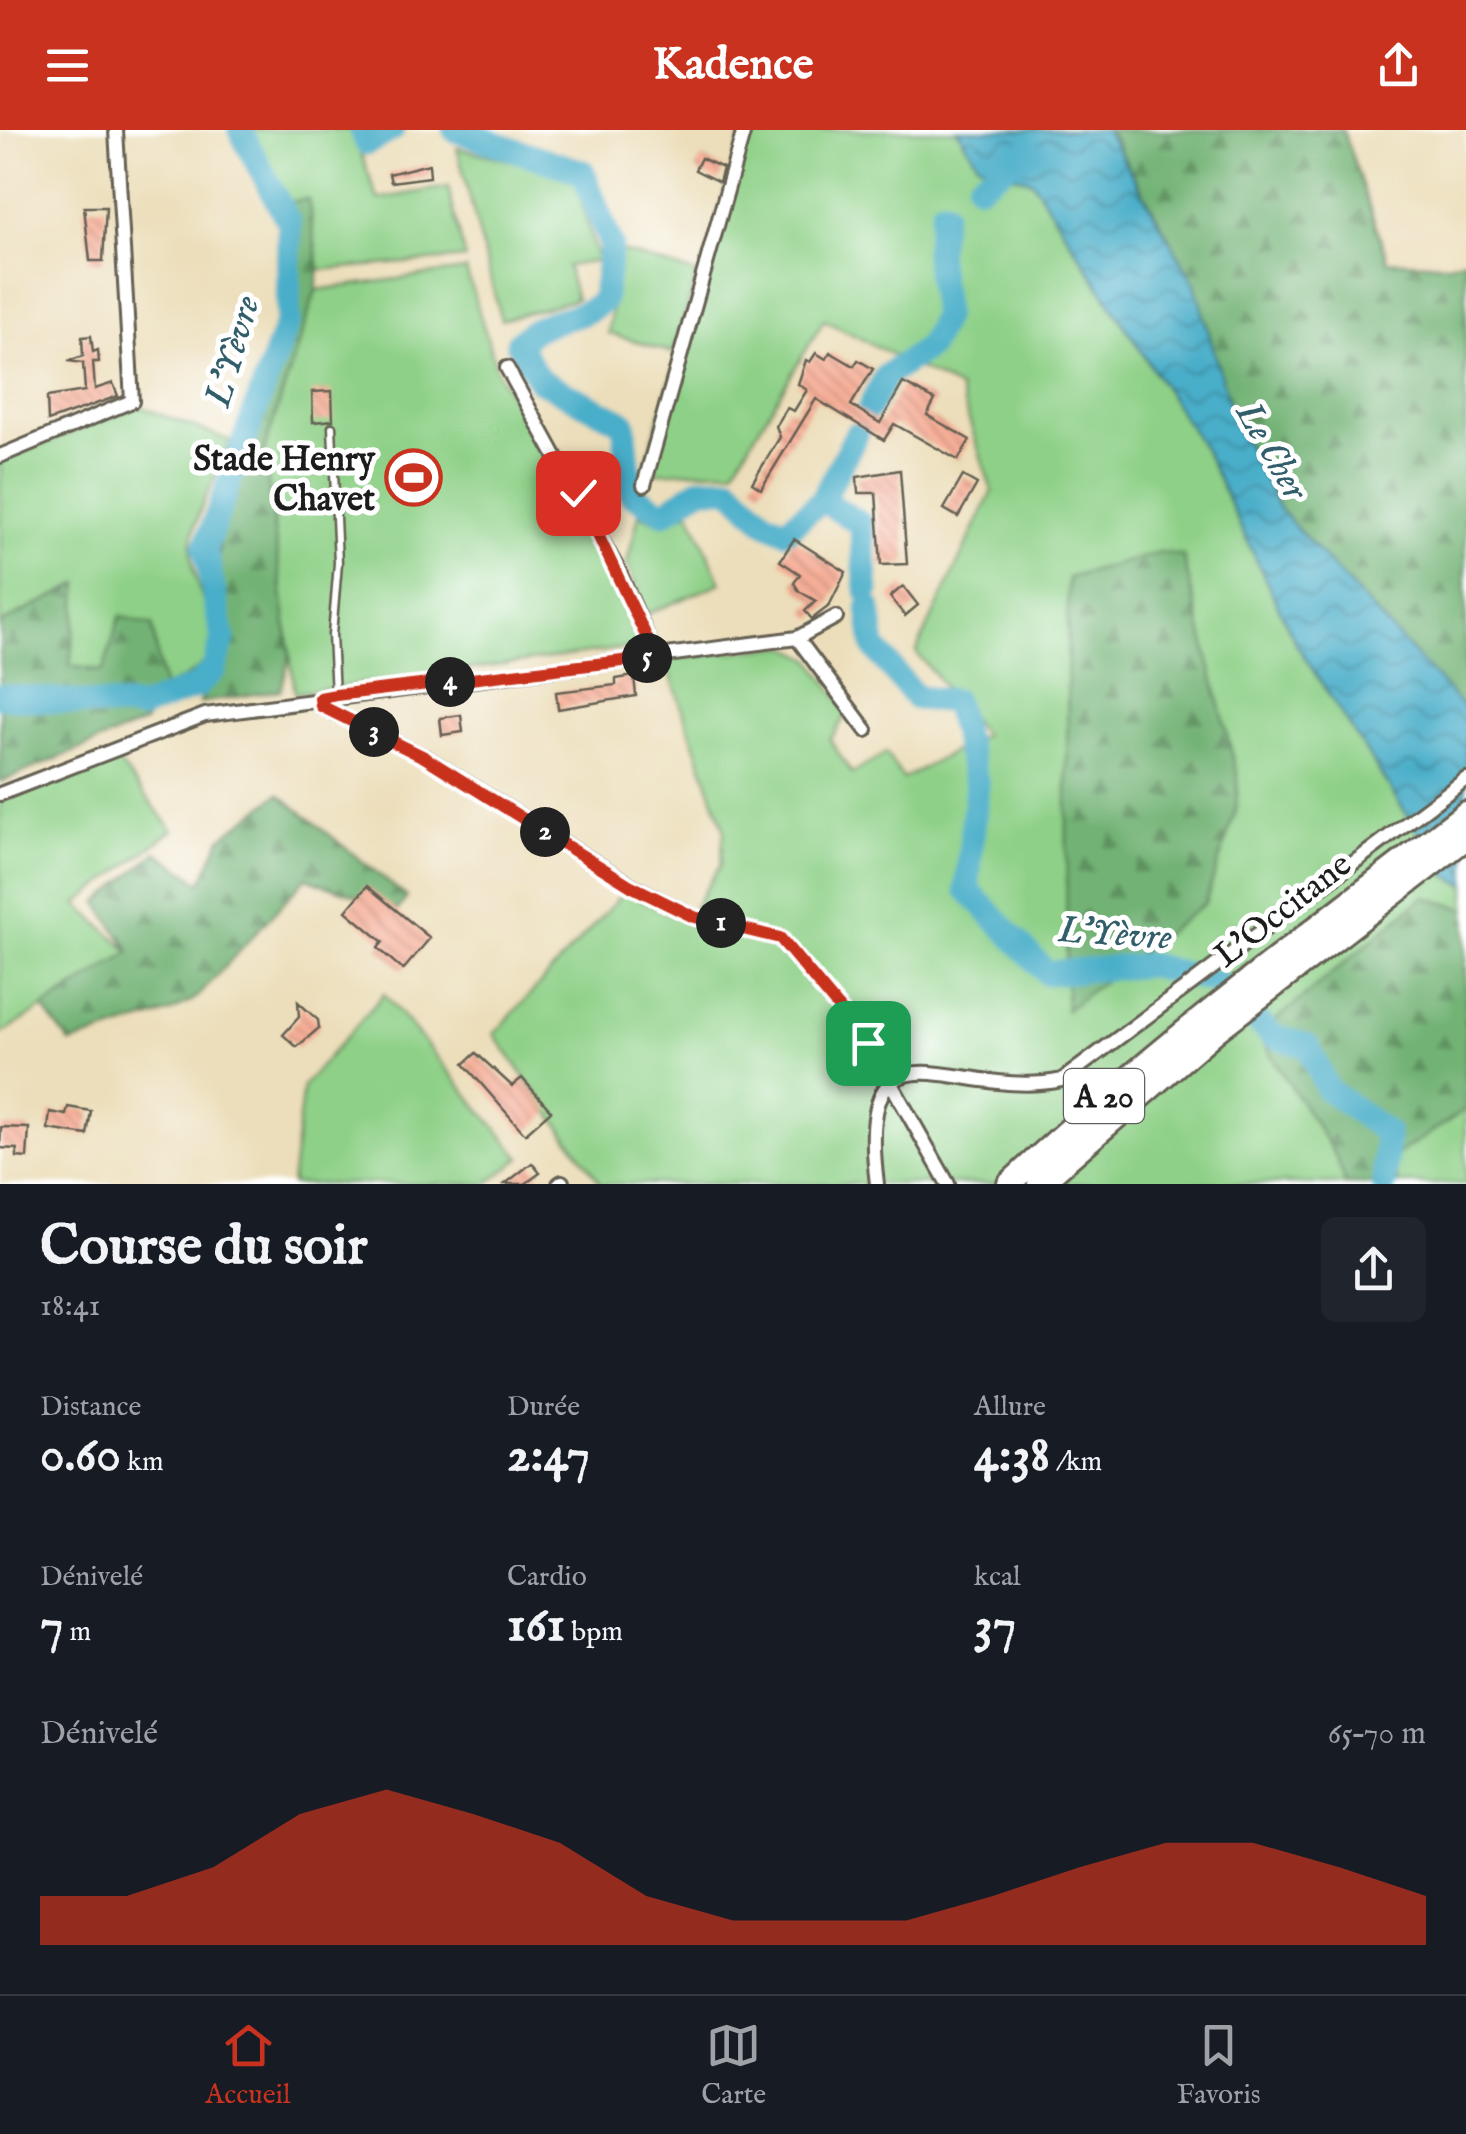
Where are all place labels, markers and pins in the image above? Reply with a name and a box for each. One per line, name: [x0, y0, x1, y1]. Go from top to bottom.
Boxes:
place label: Stade Henry Chavet: [193, 438, 376, 523]
sports icon: Stade Henry Chavet: [384, 448, 444, 508]
pin: [536, 451, 621, 536]
pin: 5: [622, 633, 672, 683]
pin: 4: [425, 657, 475, 707]
pin: 3: [349, 707, 399, 757]
pin: 2: [520, 807, 570, 857]
pin: 1: [696, 898, 746, 948]
pin: [826, 1001, 911, 1086]

